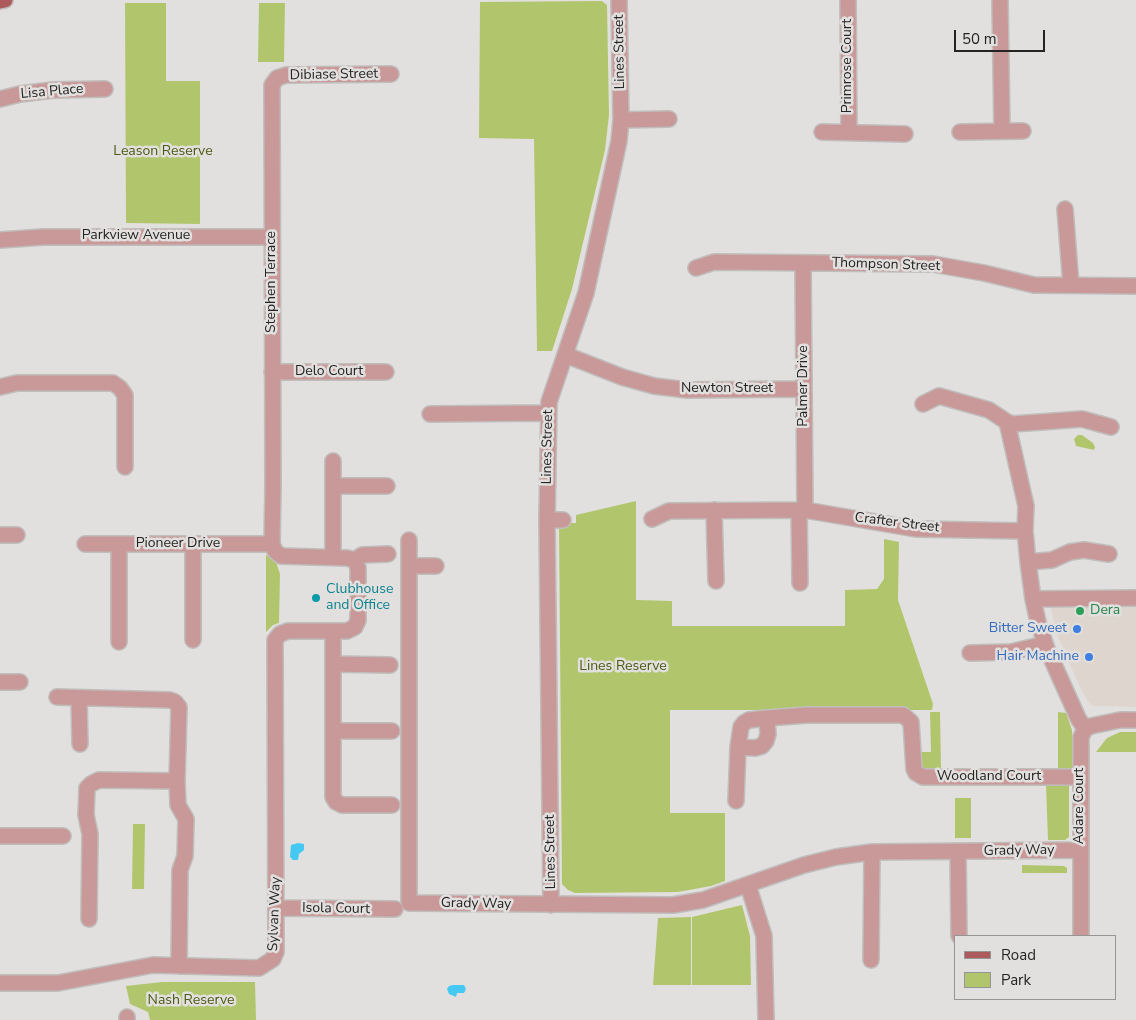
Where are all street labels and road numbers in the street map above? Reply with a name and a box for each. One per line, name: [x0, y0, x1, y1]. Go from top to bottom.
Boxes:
street label: Lines Street: [611, 14, 629, 90]
street label: Primrose Court: [840, 19, 856, 113]
street label: Dibiase Street: [290, 66, 378, 84]
street label: Lisa Place: [20, 81, 84, 103]
street label: Parkview Avenue: [82, 228, 190, 244]
street label: Stephen Terrace: [264, 231, 280, 333]
street label: Thompson Street: [831, 255, 941, 275]
street label: Palmer Drive: [796, 345, 812, 427]
street label: Delo Court: [295, 364, 363, 380]
street label: Newton Street: [681, 381, 773, 397]
street label: Lines Street: [539, 409, 557, 485]
street label: Crafter Street: [854, 509, 940, 537]
street label: Pioneer Drive: [136, 536, 220, 552]
street label: Adare Court: [1072, 768, 1088, 844]
street label: Woodland Court: [937, 769, 1041, 785]
street label: Lines Street: [542, 814, 560, 890]
street label: Grady Way: [984, 842, 1054, 860]
street label: Sylvan Way: [265, 876, 285, 952]
street label: Grady Way: [441, 895, 511, 913]
street label: Isola Court: [302, 900, 370, 918]

